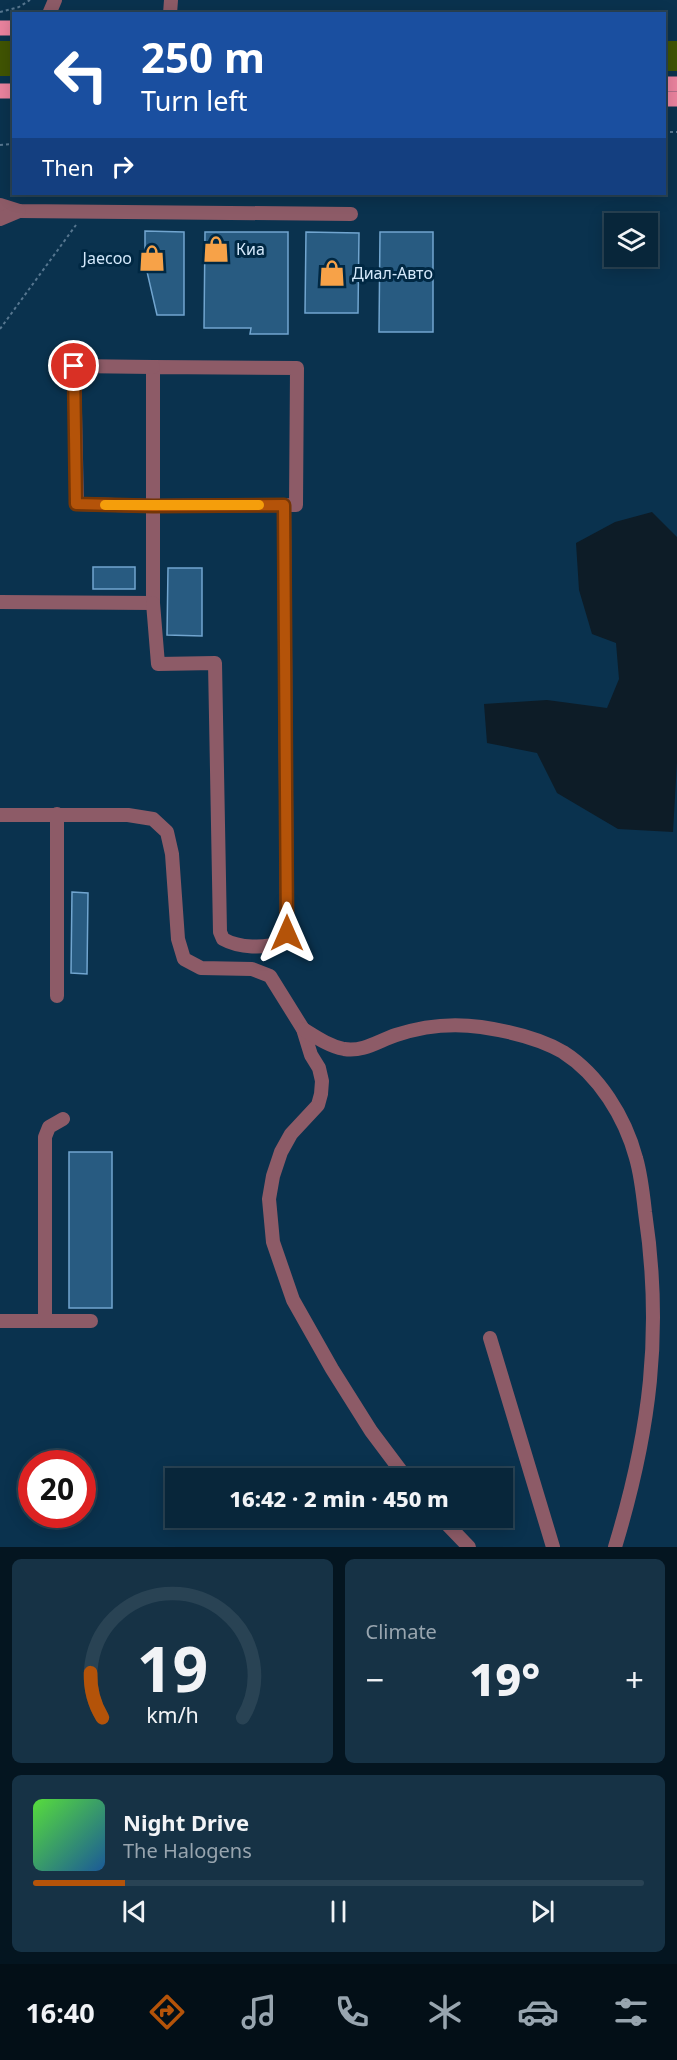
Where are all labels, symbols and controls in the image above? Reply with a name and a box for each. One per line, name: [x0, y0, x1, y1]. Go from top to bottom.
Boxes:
text: 250 m: [141, 28, 265, 85]
icon: left: [42, 36, 120, 114]
text: Turn left: [141, 82, 247, 119]
icon: right: [106, 150, 139, 183]
text: Then: [42, 152, 94, 182]
map controls: [604, 213, 658, 267]
button: layers: [604, 213, 658, 267]
shop icon: Киа: [201, 234, 231, 264]
place label: Киа: [236, 238, 265, 260]
shop icon: Jaecoo: [137, 243, 167, 273]
place label: Jaecoo: [81, 247, 132, 269]
shop icon: Диал-Авто: [317, 258, 347, 288]
place label: Диал-Авто: [352, 262, 433, 284]
pin: [48, 340, 99, 391]
icon: arrive: [57, 349, 90, 382]
position arrow: [255, 901, 319, 965]
speed limit sign: 20: [18, 1450, 96, 1528]
text: 16:42 · 2 min · 450 m: [229, 1483, 449, 1513]
text: Climate: [366, 1618, 437, 1645]
text: 19: [137, 1625, 208, 1710]
text: 19°: [469, 1648, 540, 1709]
text: −: [366, 1657, 384, 1702]
text: +: [625, 1657, 644, 1702]
text: km/h: [146, 1700, 199, 1729]
text: Night Drive: [123, 1807, 249, 1837]
text: The Halogens: [123, 1837, 252, 1864]
icon: previous: [118, 1895, 151, 1928]
icon: pause: [322, 1895, 355, 1928]
icon: next: [526, 1895, 559, 1928]
icon: directions: [146, 1991, 188, 2033]
icon: music: [238, 1991, 280, 2033]
icon: phone: [331, 1991, 373, 2033]
icon: climate: [424, 1991, 466, 2033]
icon: car: [517, 1991, 559, 2033]
icon: filters: [610, 1991, 652, 2033]
text: 16:40: [25, 1994, 95, 2031]

